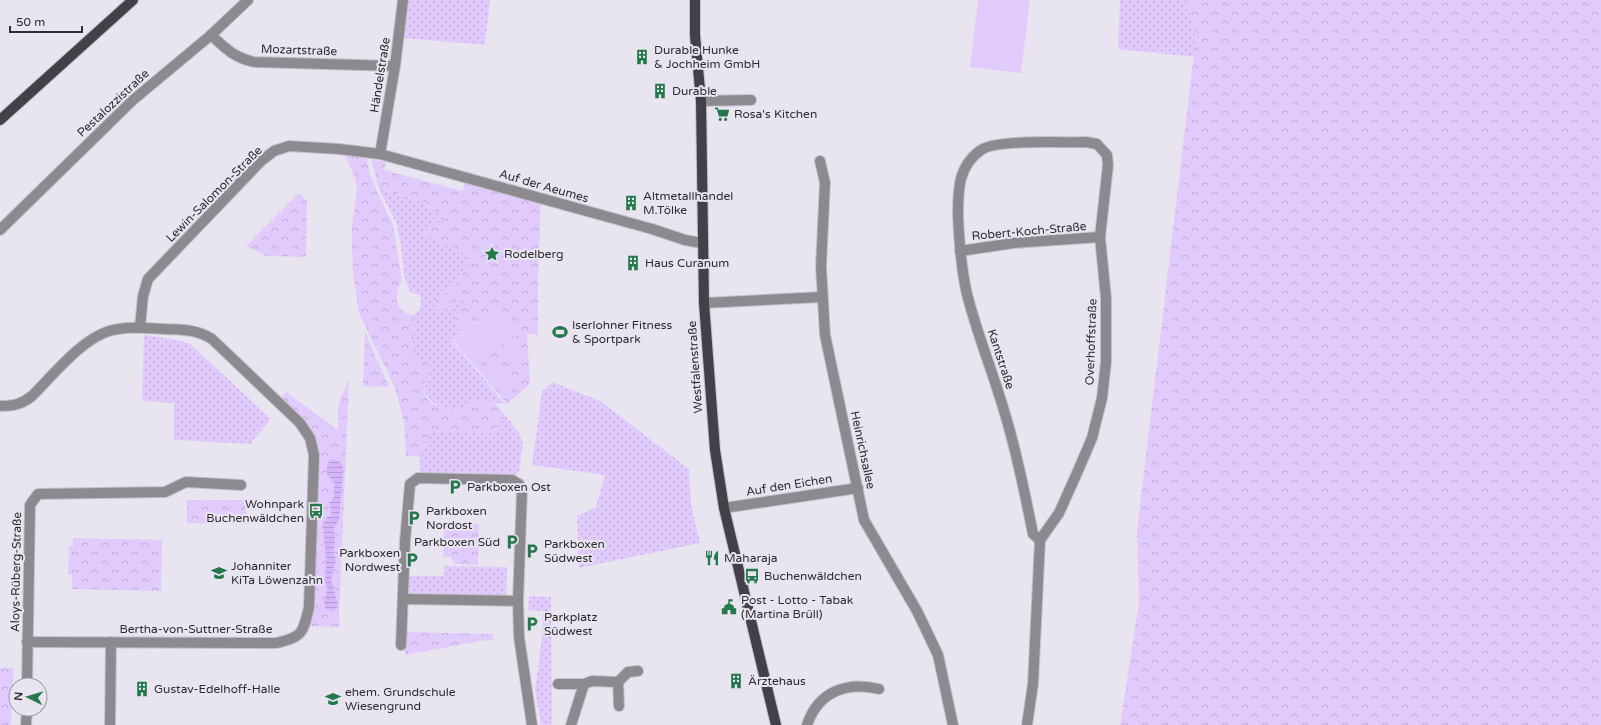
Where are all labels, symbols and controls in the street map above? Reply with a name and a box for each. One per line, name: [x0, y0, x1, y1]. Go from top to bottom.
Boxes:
scale bar: [10, 8, 82, 34]
text: 50 m: [16, 15, 45, 29]
street label: Händelstraße: [367, 36, 393, 114]
street label: Mozartstraße: [261, 42, 338, 58]
place label: Durable Hunke & Jochheim GmbH: [654, 43, 760, 71]
building icon: Durable Hunke & Jochheim GmbH: [633, 48, 651, 66]
street label: Pestalozzistraße: [74, 66, 152, 140]
building icon: Durable: [651, 82, 669, 100]
place label: Durable: [672, 84, 717, 98]
supermarket icon: Rosa's Kitchen: [713, 105, 731, 123]
place label: Rosa's Kitchen: [734, 107, 817, 121]
street label: Lewin-Salomon-Straße: [163, 143, 265, 245]
street label: Auf der Aeumes: [498, 167, 591, 206]
place label: Altmetallhandel M.Tölke: [643, 189, 733, 217]
building icon: Altmetallhandel M.Tölke: [622, 194, 640, 212]
street label: Robert-Koch-Straße: [971, 219, 1087, 243]
place icon: Rodelberg: [483, 245, 501, 263]
place label: Rodelberg: [504, 247, 564, 261]
building icon: Haus Curanum: [624, 254, 642, 272]
place label: Haus Curanum: [645, 256, 729, 270]
street label: Overhoffstraße: [1082, 298, 1100, 386]
place label: Iserlohner Fitness & Sportpark: [572, 318, 672, 346]
street label: Westfalenstraße: [685, 320, 705, 414]
sports icon: Iserlohner Fitness & Sportpark: [551, 323, 569, 341]
street label: Kantstraße: [985, 327, 1017, 391]
street label: Heinrichsallee: [848, 410, 878, 490]
street label: Auf den Eichen: [745, 471, 833, 499]
parking icon: Parkboxen Ost: [446, 478, 464, 496]
place label: Parkboxen Ost: [467, 480, 551, 494]
place label: Wohnpark Buchenwäldchen: [206, 497, 304, 525]
bus stop icon: Wohnpark Buchenwäldchen: [307, 502, 325, 520]
place label: Parkboxen Nordost: [426, 504, 487, 532]
parking icon: Parkboxen Nordost: [405, 509, 423, 527]
street label: Aloys-Rüberg-Straße: [8, 512, 24, 632]
parking icon: Parkboxen Süd: [503, 533, 521, 551]
place label: Parkboxen Süd: [414, 535, 500, 549]
place label: Parkboxen Südwest: [544, 537, 605, 565]
parking icon: Parkboxen Südwest: [523, 542, 541, 560]
place label: Parkboxen Nordwest: [339, 546, 400, 574]
restaurant icon: Maharaja: [703, 549, 721, 567]
parking icon: Parkboxen Nordwest: [403, 551, 421, 569]
place label: Maharaja: [724, 551, 778, 565]
place label: Johanniter KiTa Löwenzahn: [231, 559, 323, 587]
school or university icon: Johanniter KiTa Löwenzahn: [210, 564, 228, 582]
bus stop icon: Buchenwäldchen: [743, 567, 761, 585]
place label: Buchenwäldchen: [764, 569, 862, 583]
place label: Post - Lotto - Tabak (Martina Brüll): [741, 593, 854, 621]
public building icon: Post - Lotto - Tabak (Martina Brüll): [720, 598, 738, 616]
place label: Parkplatz Südwest: [544, 610, 597, 638]
parking icon: Parkplatz Südwest: [523, 615, 541, 633]
street label: Bertha-von-Suttner-Straße: [120, 622, 273, 636]
building icon: Ärztehaus: [727, 672, 745, 690]
place label: Ärztehaus: [748, 674, 806, 688]
north arrow: [8, 677, 48, 717]
building icon: Gustav-Edelhoff-Halle: [133, 680, 151, 698]
place label: Gustav-Edelhoff-Halle: [154, 682, 280, 696]
place label: ehem. Grundschule Wiesengrund: [345, 685, 456, 713]
school or university icon: ehem. Grundschule Wiesengrund: [324, 690, 342, 708]
text: N: [12, 691, 25, 701]

